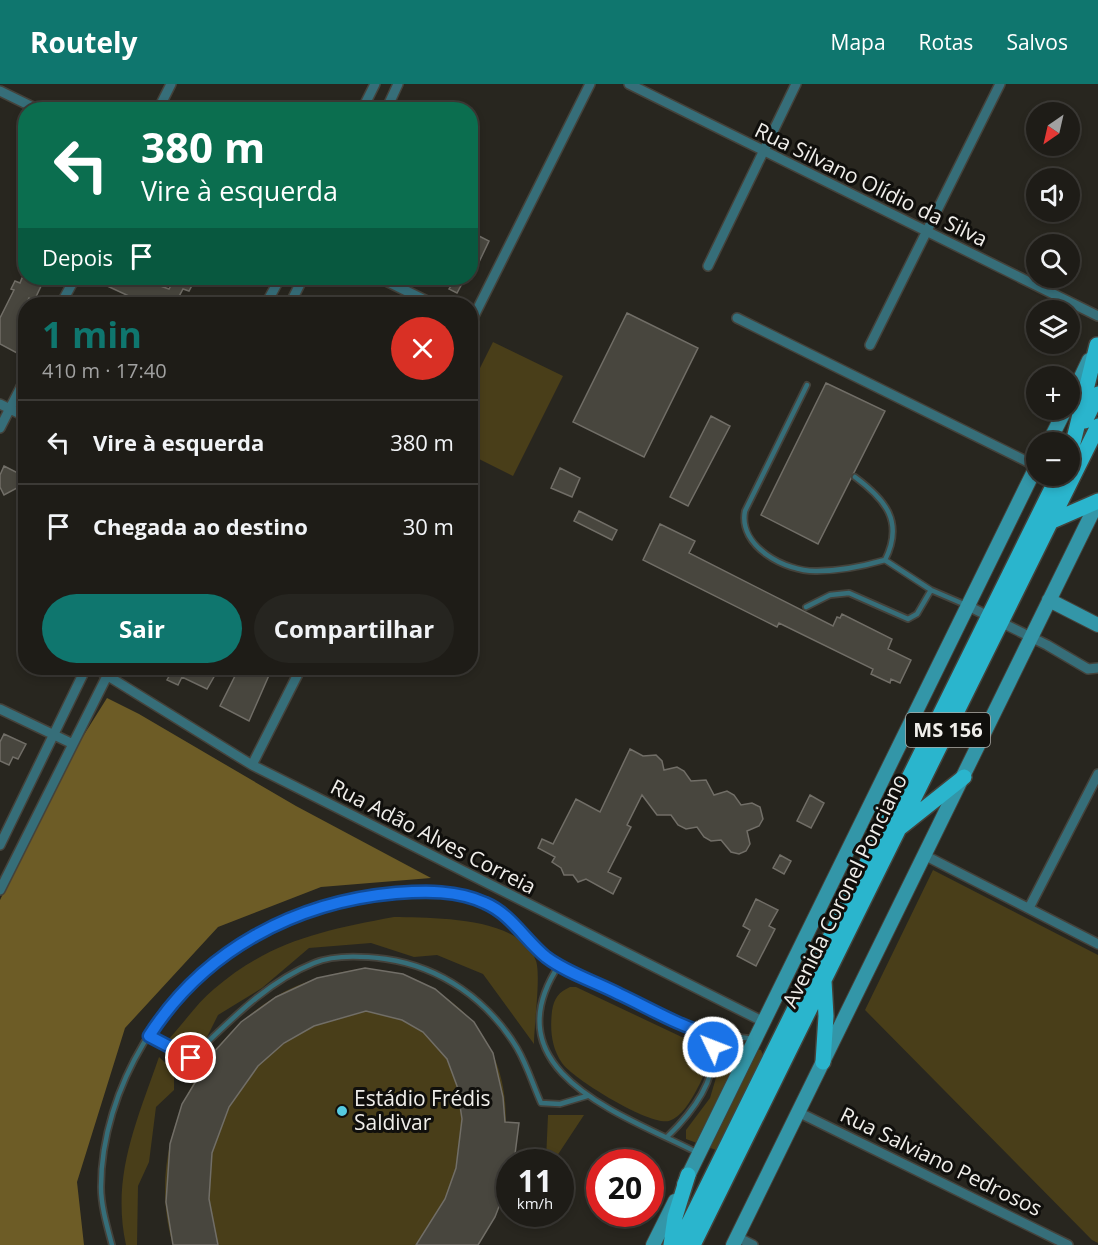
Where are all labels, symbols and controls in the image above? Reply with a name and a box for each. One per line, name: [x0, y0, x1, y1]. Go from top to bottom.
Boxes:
text: Routely: [30, 23, 137, 61]
text: Mapa: [831, 28, 886, 56]
text: Rotas: [919, 28, 973, 56]
text: Salvos: [1006, 28, 1068, 56]
north arrow: [1026, 102, 1080, 156]
map controls: [1026, 102, 1080, 486]
street label: Rua Silvano Olídio da Silva: [750, 115, 992, 253]
text: 380 m: [141, 118, 265, 175]
icon: left: [42, 126, 120, 204]
button: sound: [1026, 168, 1080, 222]
text: Vire à esquerda: [141, 172, 338, 209]
button: search: [1026, 234, 1080, 288]
icon: arrive: [125, 240, 158, 273]
text: Depois: [42, 242, 113, 272]
button: layers: [1026, 300, 1080, 354]
text: 1 min: [42, 310, 142, 359]
button: close: [391, 317, 454, 380]
text: 410 m · 17:40: [42, 357, 167, 384]
button: +: [1026, 366, 1080, 420]
icon: left: [42, 426, 75, 459]
text: Vire à esquerda: [93, 427, 264, 457]
text: 380 m: [390, 427, 454, 457]
button: −: [1026, 432, 1080, 486]
icon: arrive: [42, 510, 75, 543]
text: Chegada ao destino: [93, 511, 308, 541]
text: 30 m: [403, 511, 454, 541]
button: Sair: [42, 594, 242, 663]
button: Compartilhar: [254, 594, 454, 663]
road number: MS 156: [906, 713, 990, 747]
street label: Avenida Coronel Ponciano: [775, 769, 913, 1012]
street label: Rua Adão Alves Correia: [326, 772, 541, 900]
position arrow: [681, 1015, 745, 1079]
pin: [165, 1032, 216, 1083]
icon: arrive: [174, 1041, 207, 1074]
place label: Estádio Frédis Saldivar: [354, 1084, 490, 1136]
street label: Rua Salviano Pedrosos: [836, 1100, 1047, 1222]
marker: Estádio Frédis Saldivar: [335, 1104, 349, 1118]
speed limit sign: 20: [586, 1149, 664, 1227]
text: 11: [518, 1160, 552, 1201]
text: km/h: [517, 1193, 553, 1213]

